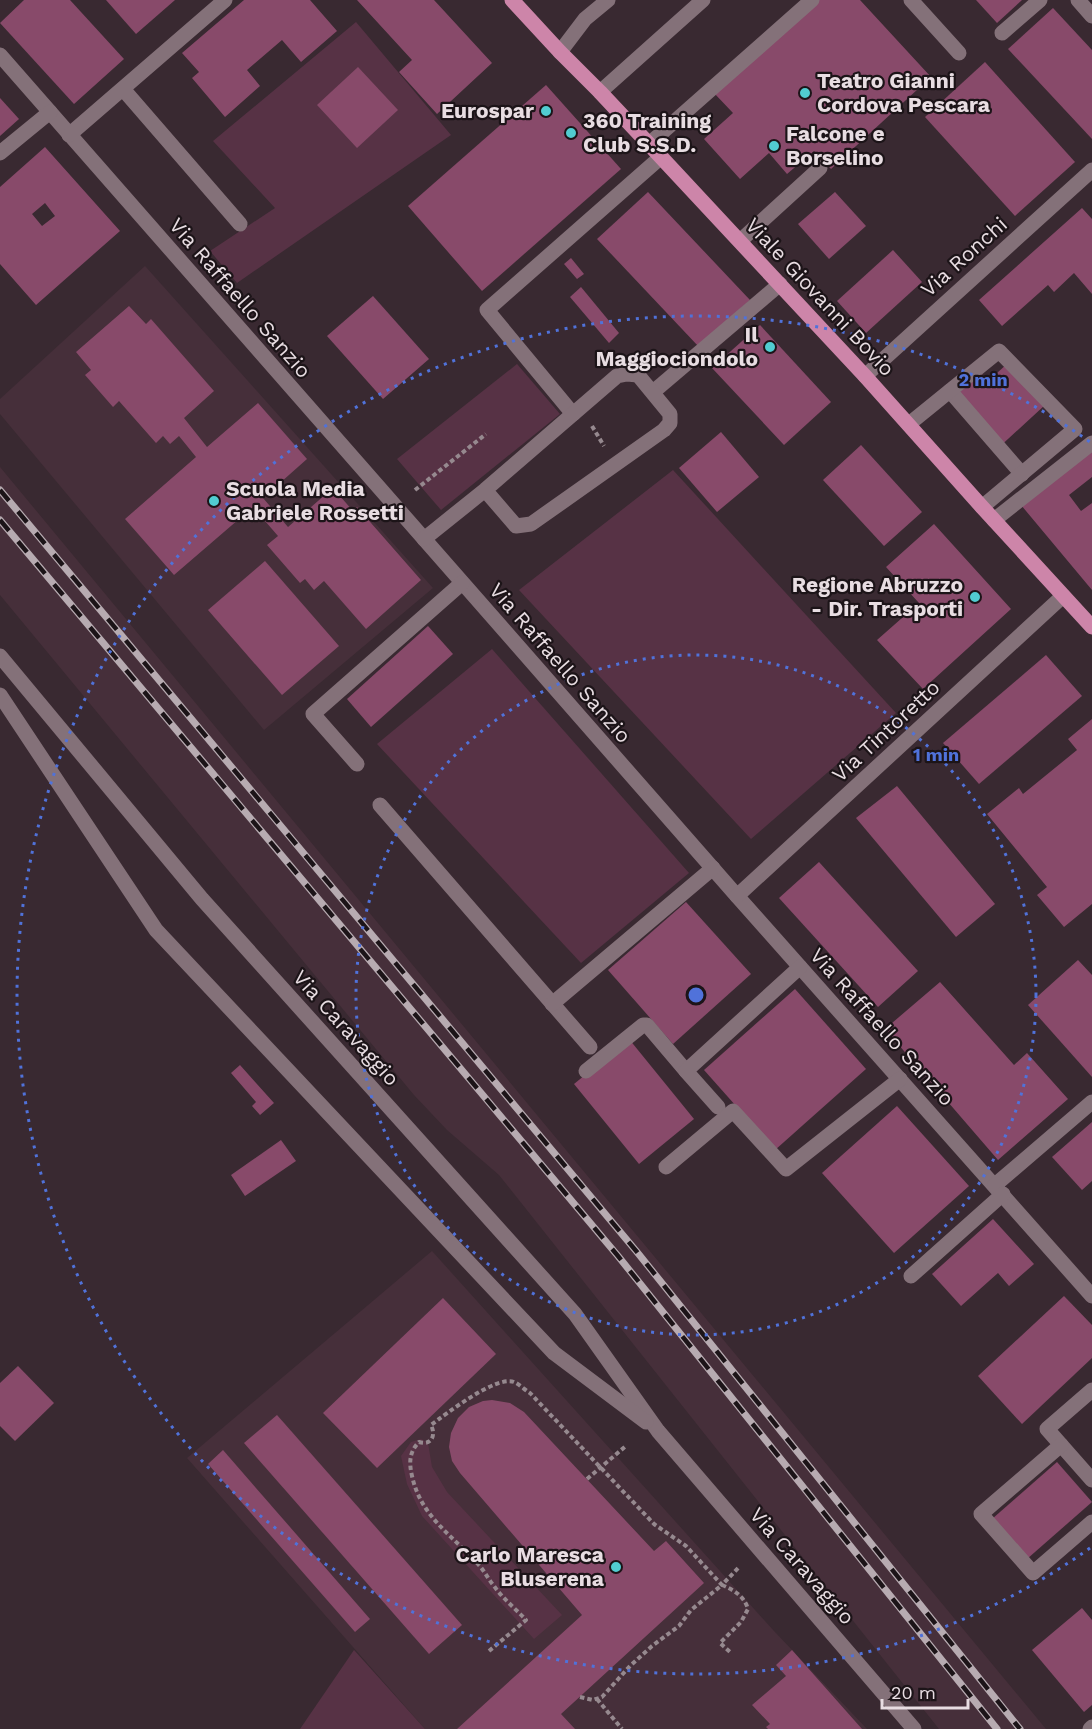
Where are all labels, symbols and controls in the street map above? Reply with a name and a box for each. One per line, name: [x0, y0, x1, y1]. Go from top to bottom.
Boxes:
place label: Teatro Gianni Cordova Pescara: [817, 68, 991, 117]
marker: Teatro Gianni Cordova Pescara: [798, 86, 812, 100]
place label: Eurospar: [441, 98, 534, 123]
marker: Eurospar: [539, 104, 553, 118]
place label: 360 Training Club S.S.D.: [583, 108, 711, 157]
place label: Falcone e Borselino: [786, 121, 885, 170]
marker: 360 Training Club S.S.D.: [564, 126, 578, 140]
marker: Falcone e Borselino: [767, 139, 781, 153]
street label: Via Ronchi: [915, 211, 1012, 302]
street label: Viale Giovanni Bovio: [741, 212, 900, 381]
street label: Via Raffaello Sanzio: [164, 213, 317, 383]
place label: Il Maggiociondolo: [596, 322, 758, 371]
marker: Il Maggiociondolo: [763, 340, 777, 354]
text: 2 min: [958, 369, 1008, 390]
place label: Scuola Media Gabriele Rossetti: [226, 476, 404, 525]
marker: Scuola Media Gabriele Rossetti: [207, 494, 221, 508]
place label: Regione Abruzzo - Dir. Trasporti: [792, 572, 963, 621]
street label: Via Raffaello Sanzio: [484, 578, 637, 748]
marker: Regione Abruzzo - Dir. Trasporti: [968, 590, 982, 604]
street label: Via Tintoretto: [827, 674, 945, 787]
text: 1 min: [913, 744, 959, 765]
street label: Via Raffaello Sanzio: [805, 943, 960, 1111]
street label: Via Caravaggio: [288, 965, 405, 1091]
centre of rings: [686, 985, 706, 1005]
street label: Via Caravaggio: [745, 1502, 860, 1629]
place label: Carlo Maresca Bluserena: [456, 1542, 605, 1591]
marker: Carlo Maresca Bluserena: [609, 1560, 623, 1574]
scale bar: [882, 1672, 968, 1710]
text: 20 m: [891, 1682, 936, 1703]

